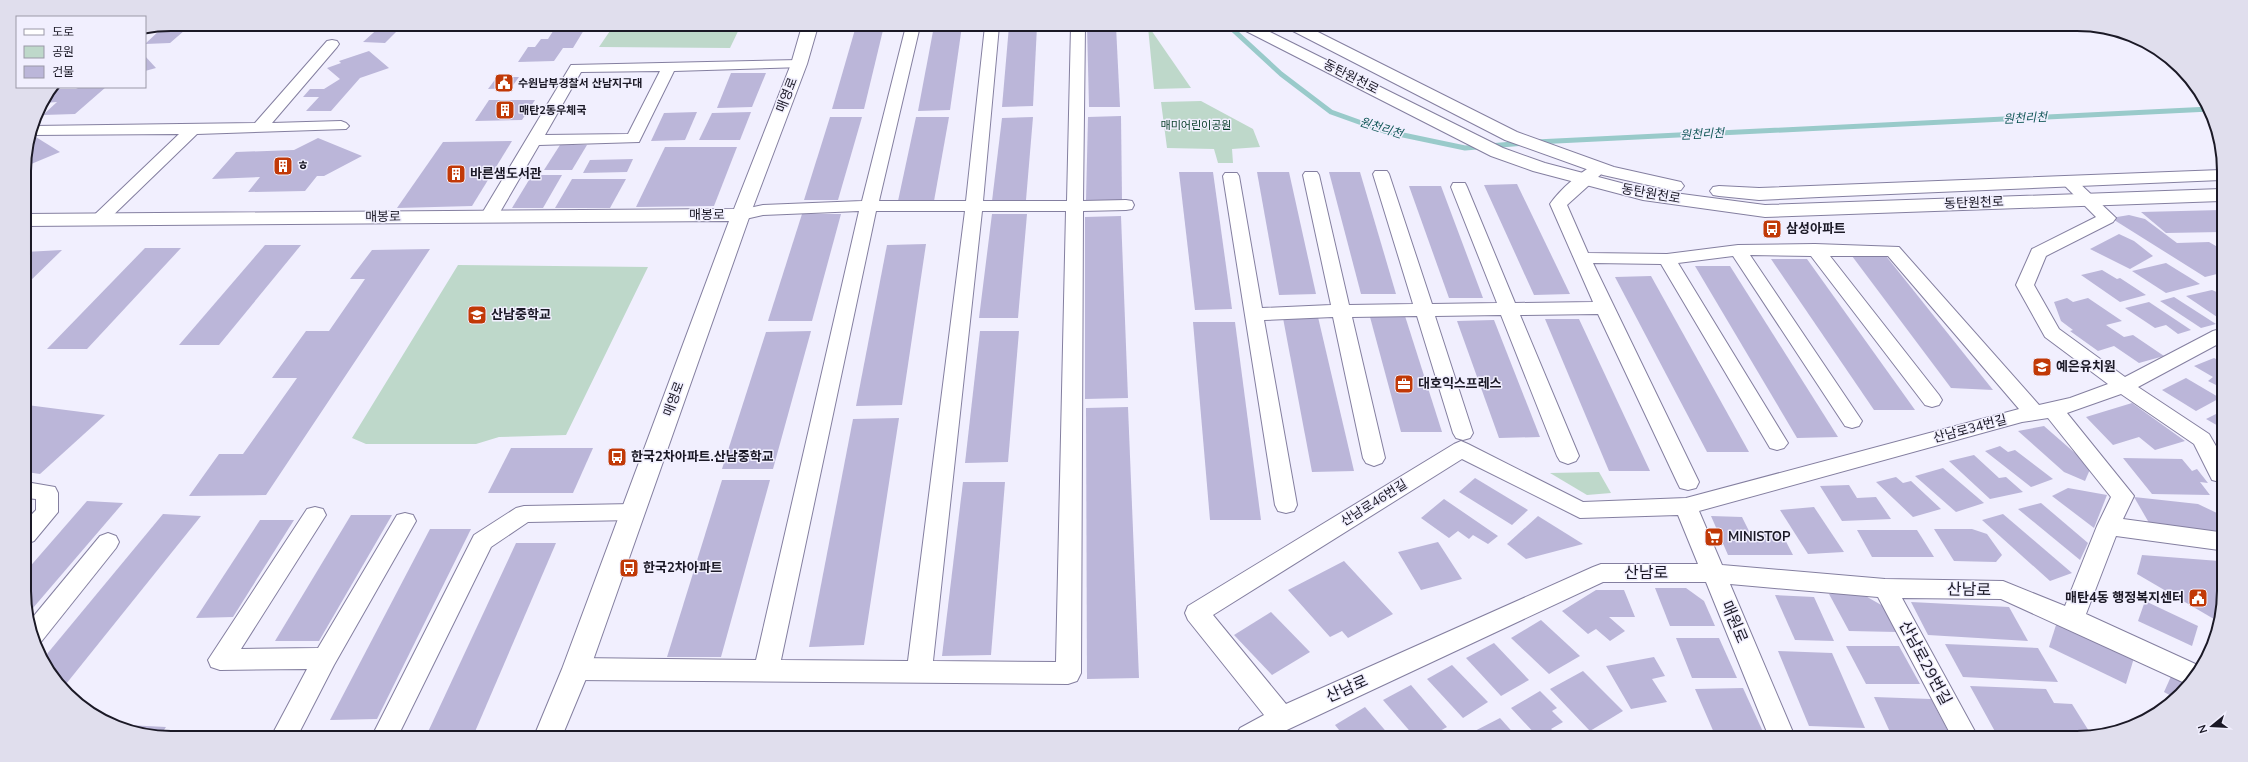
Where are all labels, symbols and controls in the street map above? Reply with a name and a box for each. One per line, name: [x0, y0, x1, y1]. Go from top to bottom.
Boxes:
legend: [16, 16, 146, 88]
text: 도로: [52, 24, 74, 40]
text: 공원: [52, 44, 74, 60]
street label: 동탄원천로: [1320, 55, 1382, 99]
text: 건물: [52, 64, 74, 80]
public building icon: 수원남부경찰서 산남지구대: [493, 72, 515, 94]
street label: 매영로: [772, 75, 802, 115]
place label: 수원남부경찰서 산남지구대: [518, 76, 642, 91]
building icon: 매탄2동우체국: [494, 99, 516, 121]
place label: 매탄2동우체국: [519, 103, 586, 118]
water label: 원천리천: [2003, 109, 2049, 127]
water label: 원천리천: [1358, 114, 1406, 143]
park label: 매미어린이공원: [1161, 118, 1231, 133]
water label: 원천리천: [1680, 125, 1726, 143]
building icon: ㅎ: [272, 155, 294, 177]
place label: ㅎ: [297, 157, 309, 175]
building icon: 바른샘도서관: [445, 163, 467, 185]
place label: 바른샘도서관: [470, 165, 542, 183]
street label: 동탄원천로: [1620, 180, 1682, 208]
street label: 동탄원천로: [1944, 193, 2004, 213]
street label: 매봉로: [689, 206, 725, 224]
street label: 매봉로: [365, 208, 401, 226]
bus stop icon: 삼성아파트: [1761, 218, 1783, 240]
place label: 삼성아파트: [1786, 220, 1846, 238]
school or university icon: 산남중학교: [466, 304, 488, 326]
place label: 산남중학교: [491, 306, 551, 324]
school or university icon: 예은유치원: [2031, 356, 2053, 378]
place label: 예은유치원: [2056, 358, 2116, 376]
office icon: 대호익스프레스: [1393, 373, 1415, 395]
place label: 대호익스프레스: [1418, 375, 1502, 393]
street label: 매영로: [659, 379, 689, 419]
street label: 산남로34번길: [1931, 411, 2009, 447]
bus stop icon: 한국2차아파트.산남중학교: [606, 446, 628, 468]
place label: 한국2차아파트.산남중학교: [631, 448, 774, 466]
street label: 산남로46번길: [1337, 475, 1411, 531]
supermarket icon: MINISTOP: [1703, 526, 1725, 548]
place label: MINISTOP: [1728, 528, 1791, 546]
bus stop icon: 한국2차아파트: [618, 557, 640, 579]
place label: 한국2차아파트: [643, 559, 723, 577]
street label: 산남로: [1624, 562, 1668, 584]
street label: 산남로: [1947, 579, 1992, 601]
public building icon: 매탄4동 행정복지센터: [2187, 587, 2209, 609]
place label: 매탄4동 행정복지센터: [2065, 589, 2184, 607]
street label: 매원로: [1715, 597, 1753, 647]
street label: 산남로29번길: [1894, 617, 1956, 709]
street label: 산남로: [1322, 670, 1372, 708]
north arrow: [2192, 706, 2232, 746]
text: N: [2195, 723, 2211, 735]

